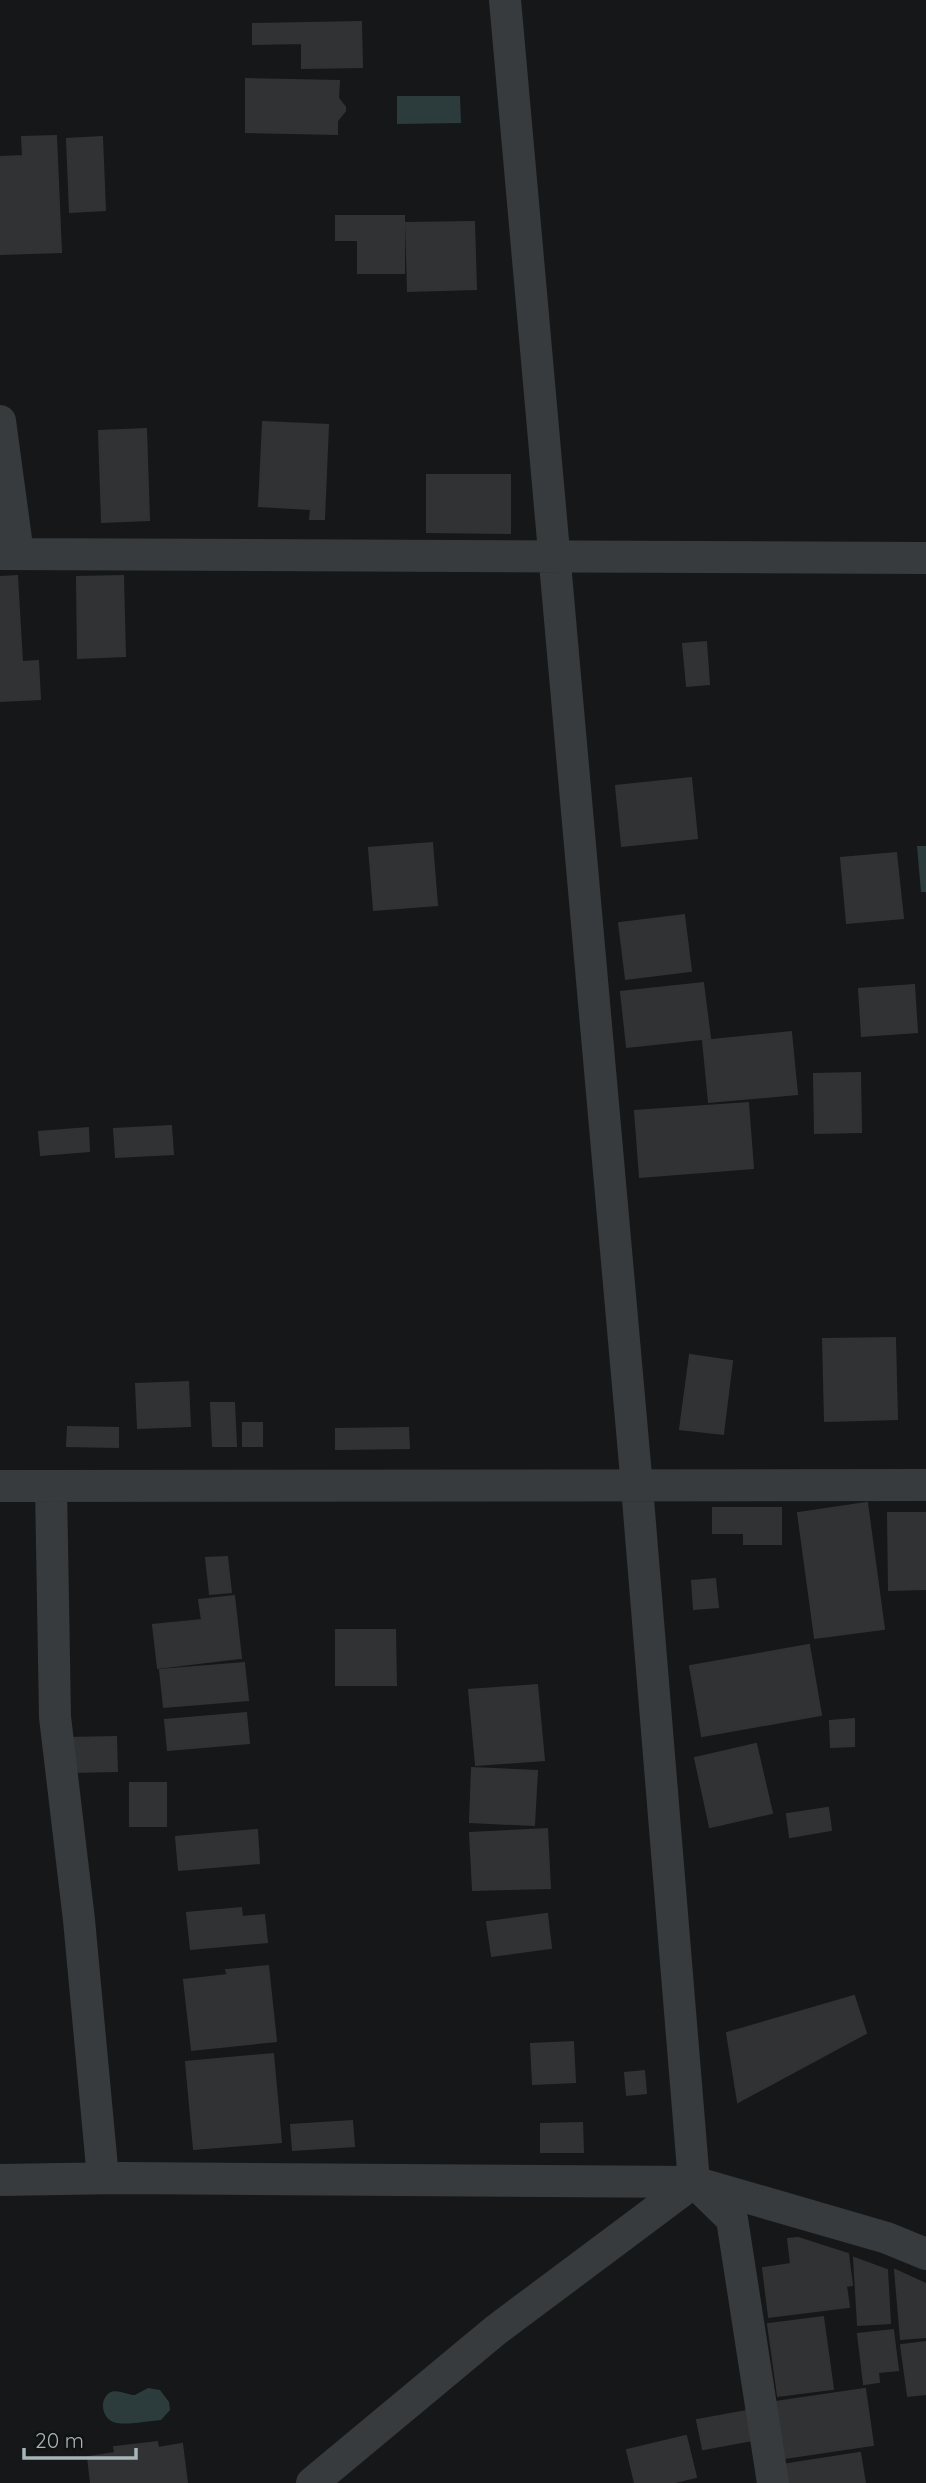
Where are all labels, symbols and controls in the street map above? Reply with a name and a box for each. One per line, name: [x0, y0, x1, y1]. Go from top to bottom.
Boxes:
scale bar: [24, 2416, 136, 2460]
text: 20 m: [35, 2427, 84, 2453]

